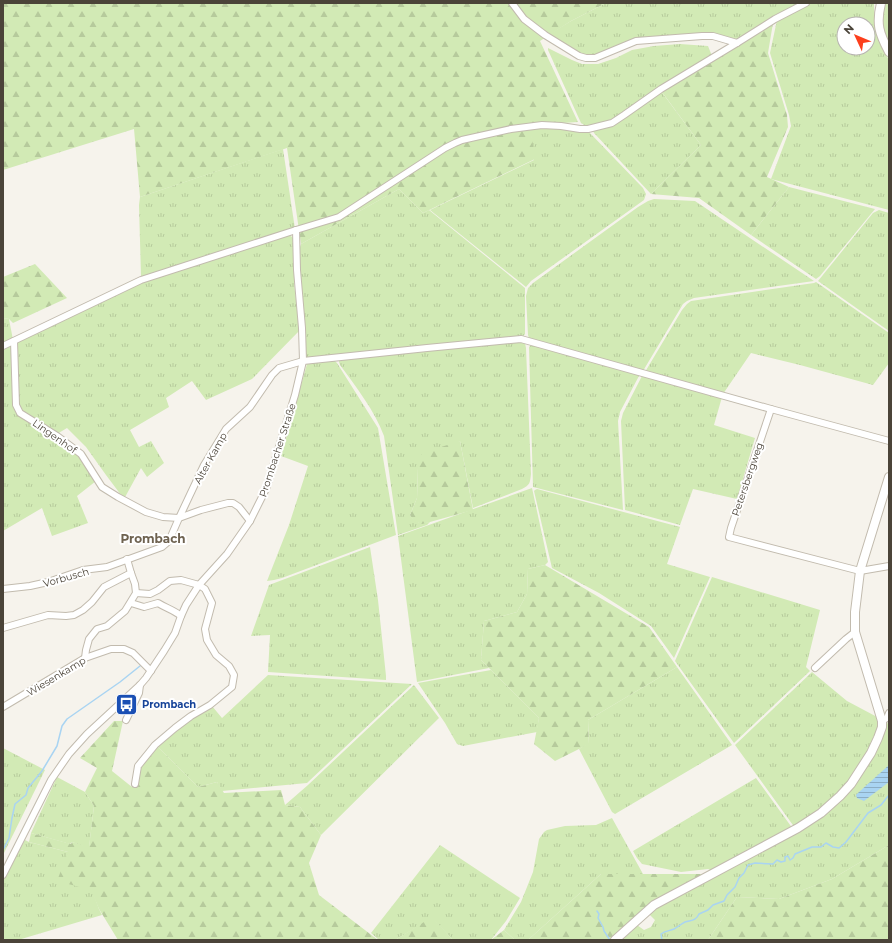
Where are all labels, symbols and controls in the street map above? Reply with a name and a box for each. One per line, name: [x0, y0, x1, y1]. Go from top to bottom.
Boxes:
north arrow: [836, 16, 876, 56]
text: N: [841, 21, 857, 37]
street label: Prombacher Straße: [256, 402, 299, 499]
street label: Lingenhof: [30, 416, 80, 457]
street label: Alter Kamp: [191, 430, 230, 486]
street label: Petersbergweg: [729, 441, 766, 518]
district label: Prombach: [120, 531, 186, 546]
street label: Vorbusch: [42, 565, 91, 590]
street label: Wiesenkamp: [24, 654, 88, 699]
bus stop icon: Prombach: [113, 691, 139, 717]
place label: Prombach: [142, 698, 196, 711]

